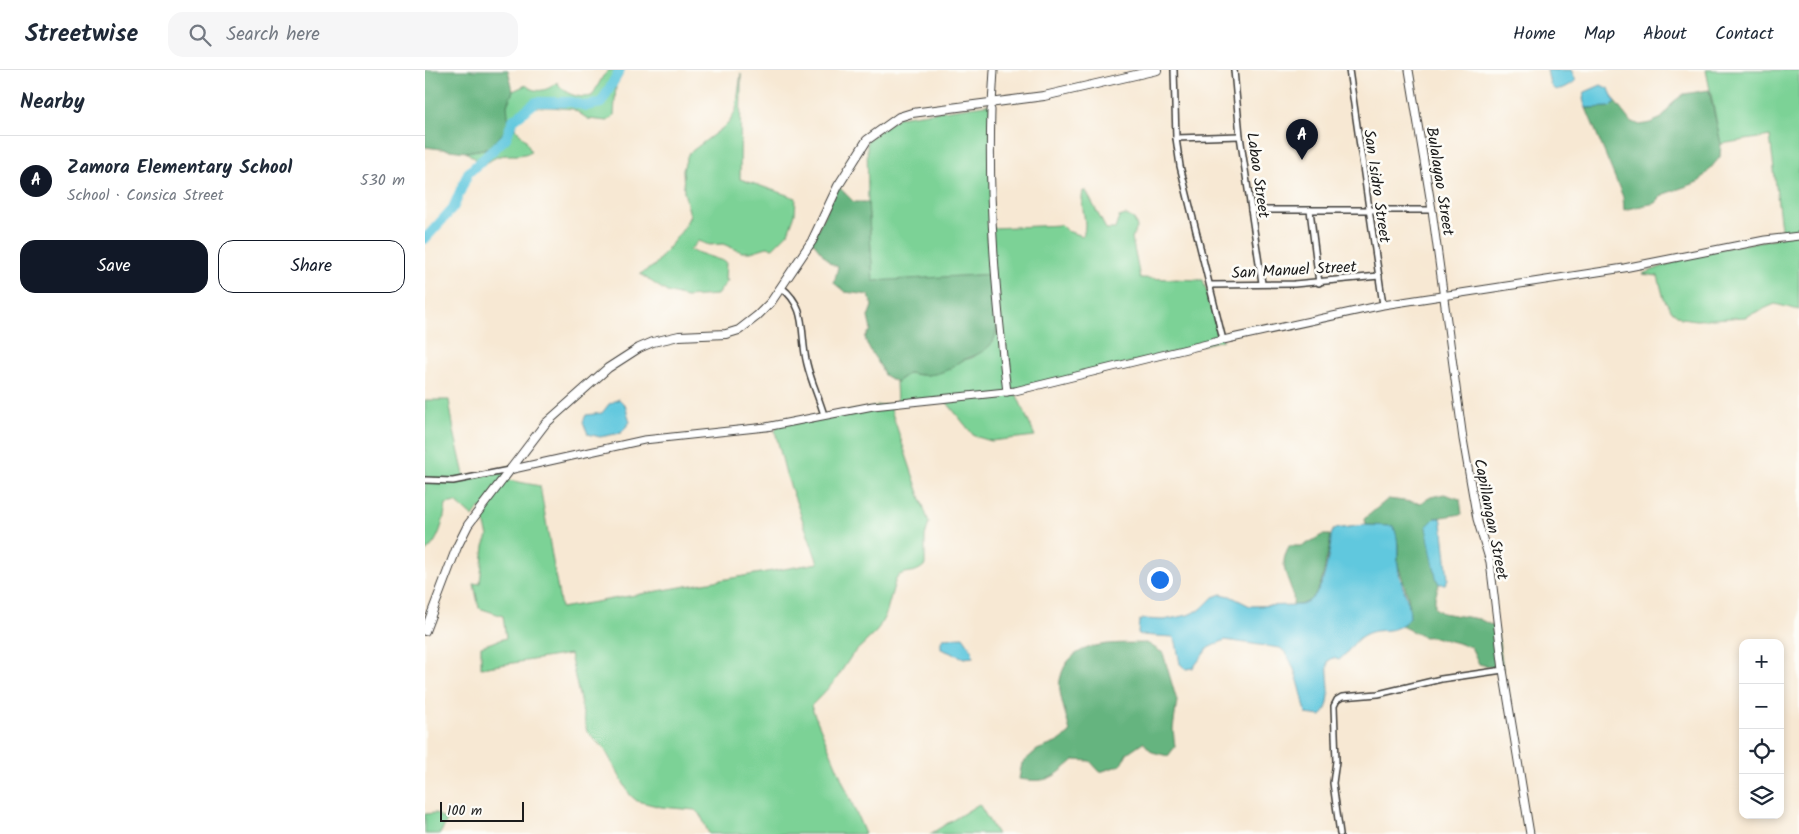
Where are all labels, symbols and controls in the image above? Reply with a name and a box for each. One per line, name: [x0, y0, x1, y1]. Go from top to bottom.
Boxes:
search box: [168, 12, 518, 57]
text: Streetwise: [25, 15, 138, 54]
text: Search here: [226, 20, 320, 50]
text: Home: [1513, 20, 1556, 49]
text: Map: [1584, 20, 1615, 49]
text: About: [1643, 20, 1687, 49]
text: Contact: [1715, 20, 1774, 49]
icon: search: [186, 21, 214, 49]
text: Nearby: [20, 86, 85, 119]
pin: A: [1286, 119, 1318, 160]
street label: Bulalayao Street: [1419, 125, 1461, 238]
street label: San Isidro Street: [1356, 128, 1397, 245]
street label: Labao Street: [1239, 131, 1276, 221]
text: Zamora Elementary School: [67, 153, 292, 183]
text: A: [31, 168, 41, 193]
text: 530 m: [360, 168, 405, 193]
text: School · Consica Street: [67, 183, 224, 208]
button: Save: [20, 240, 208, 293]
button: Share: [218, 240, 405, 293]
street label: San Manuel Street: [1231, 255, 1358, 286]
street label: Capillangan Street: [1467, 457, 1515, 583]
your location: [1147, 567, 1173, 593]
map controls: [1739, 639, 1784, 819]
button: +: [1739, 639, 1784, 684]
button: −: [1739, 684, 1784, 729]
button: locate: [1739, 729, 1784, 774]
button: layers: [1739, 774, 1784, 819]
scale bar: [440, 799, 524, 822]
text: 100 m: [447, 800, 482, 822]

